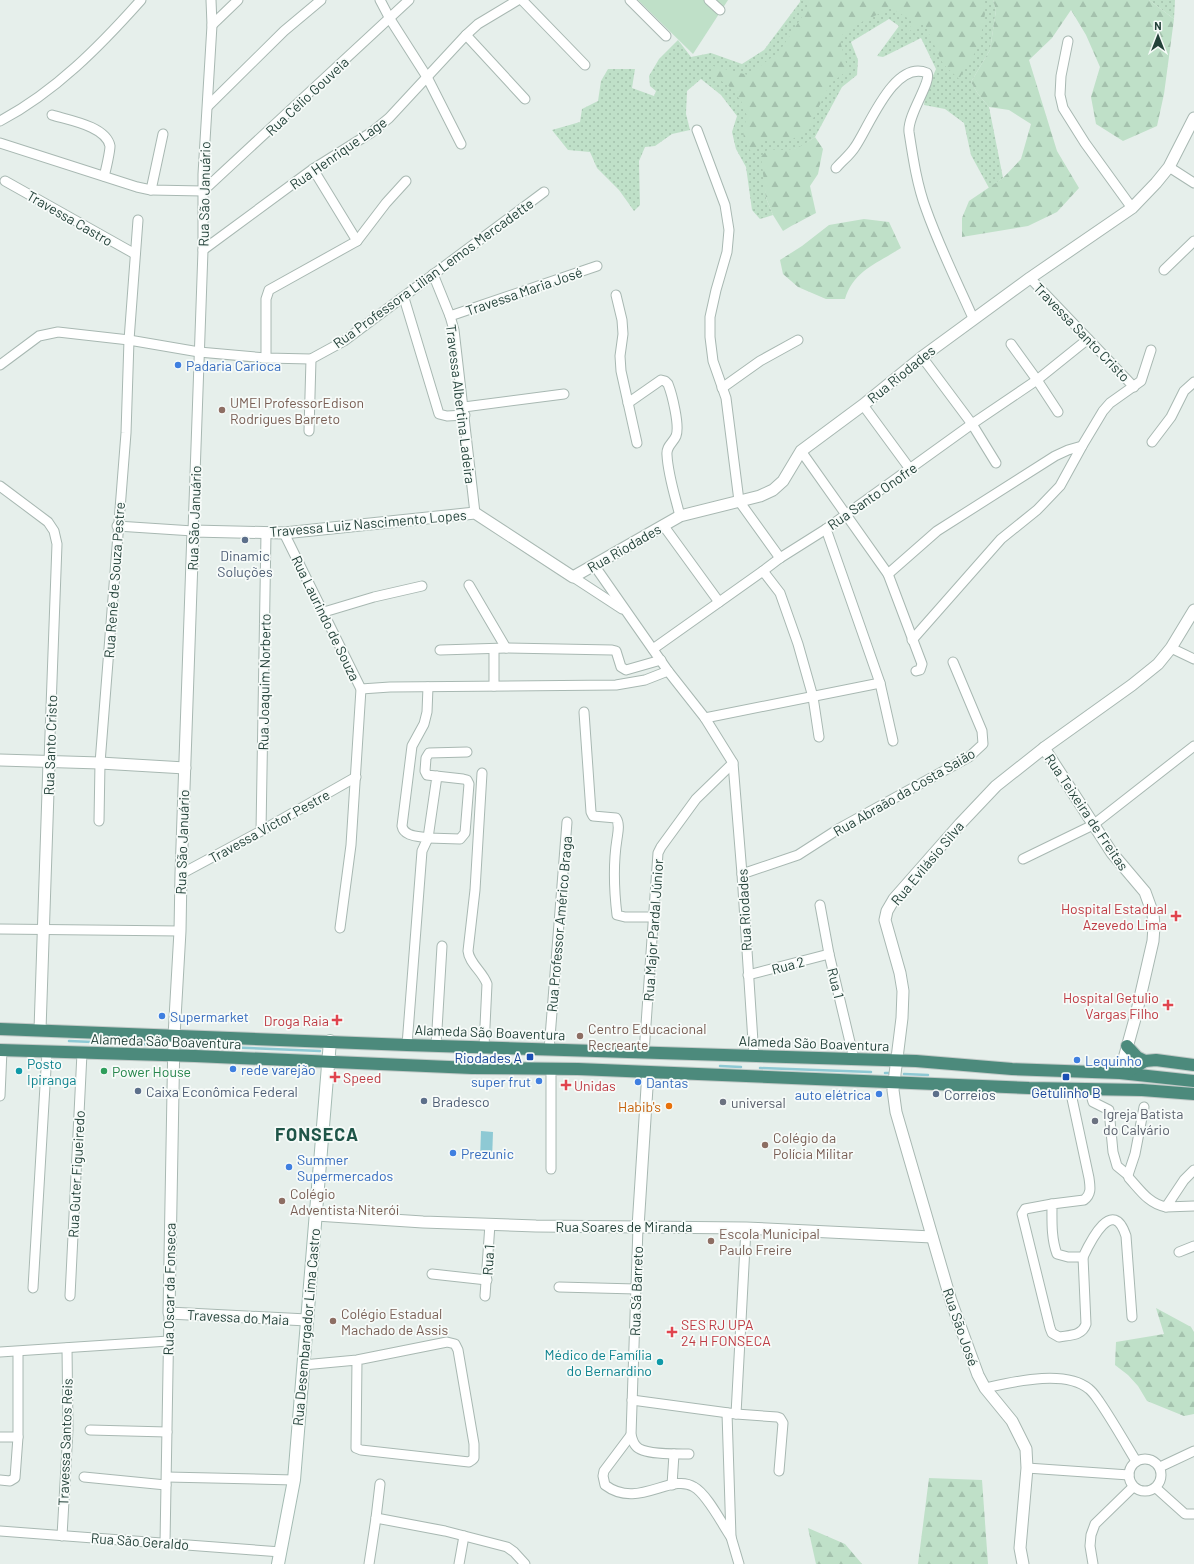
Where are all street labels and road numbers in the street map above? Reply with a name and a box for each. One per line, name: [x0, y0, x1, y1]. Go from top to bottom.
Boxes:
street label: Rua Célio Gouveia: [262, 53, 352, 139]
street label: Rua Henrique Lage: [286, 113, 390, 193]
street label: Rua São Januário: [195, 141, 213, 247]
street label: Travessa Castro: [24, 187, 116, 249]
street label: Rua Professora Lilian Lemos Mercadette: [329, 194, 537, 352]
street label: Travessa Maria José: [464, 263, 584, 319]
street label: Travessa Santo Cristo: [1030, 279, 1134, 385]
street label: Travessa Albertina Ladeira: [443, 323, 479, 485]
street label: Rua Riodades: [864, 341, 939, 407]
street label: Rua Santo Onofre: [824, 459, 920, 533]
street label: Rua São Januário: [184, 465, 204, 571]
street label: Rua Renê de Souza Pestre: [100, 501, 128, 659]
street label: Travessa Luiz Nascimento Lopes: [269, 506, 467, 540]
street label: Rua Riodades: [584, 520, 664, 576]
street label: Rua Laurindo de Souza: [288, 553, 364, 683]
street label: Rua Joaquim Norberto: [254, 613, 274, 751]
street label: Rua Santo Cristo: [40, 694, 60, 796]
street label: Rua Abraão da Costa Saião: [830, 744, 978, 840]
street label: Rua Teixeira de Freitas: [1042, 750, 1133, 874]
street label: Travessa Victor Pestre: [206, 786, 332, 866]
street label: Rua São Januário: [172, 789, 192, 895]
street label: Rua Evilásio Silva: [887, 818, 967, 908]
street label: Rua Professor Américo Braga: [543, 835, 575, 1013]
street label: Rua Major Pardal Júnior: [640, 858, 666, 1002]
street label: Rua Riodades: [733, 868, 755, 952]
street label: Rua 2: [770, 952, 806, 978]
street label: Rua 1: [824, 966, 848, 1000]
street label: Alameda São Boaventura: [414, 1021, 566, 1043]
street label: Alameda São Boaventura: [90, 1030, 242, 1052]
street label: Alameda São Boaventura: [738, 1032, 890, 1054]
street label: Rua Guter Figueiredo: [64, 1110, 88, 1238]
street label: Rua Soares de Miranda: [556, 1218, 692, 1235]
street label: Rua Oscar da Fonseca: [159, 1223, 179, 1355]
street label: Rua Desembargador Lima Castro: [289, 1227, 323, 1427]
street label: Rua 1: [478, 1244, 498, 1276]
street label: Rua Sá Barreto: [626, 1246, 646, 1336]
street label: Rua São José: [940, 1286, 982, 1368]
street label: Travessa do Maia: [186, 1306, 290, 1328]
street label: Travessa Santos Reis: [54, 1378, 76, 1506]
street label: Rua São Geraldo: [90, 1529, 190, 1553]

